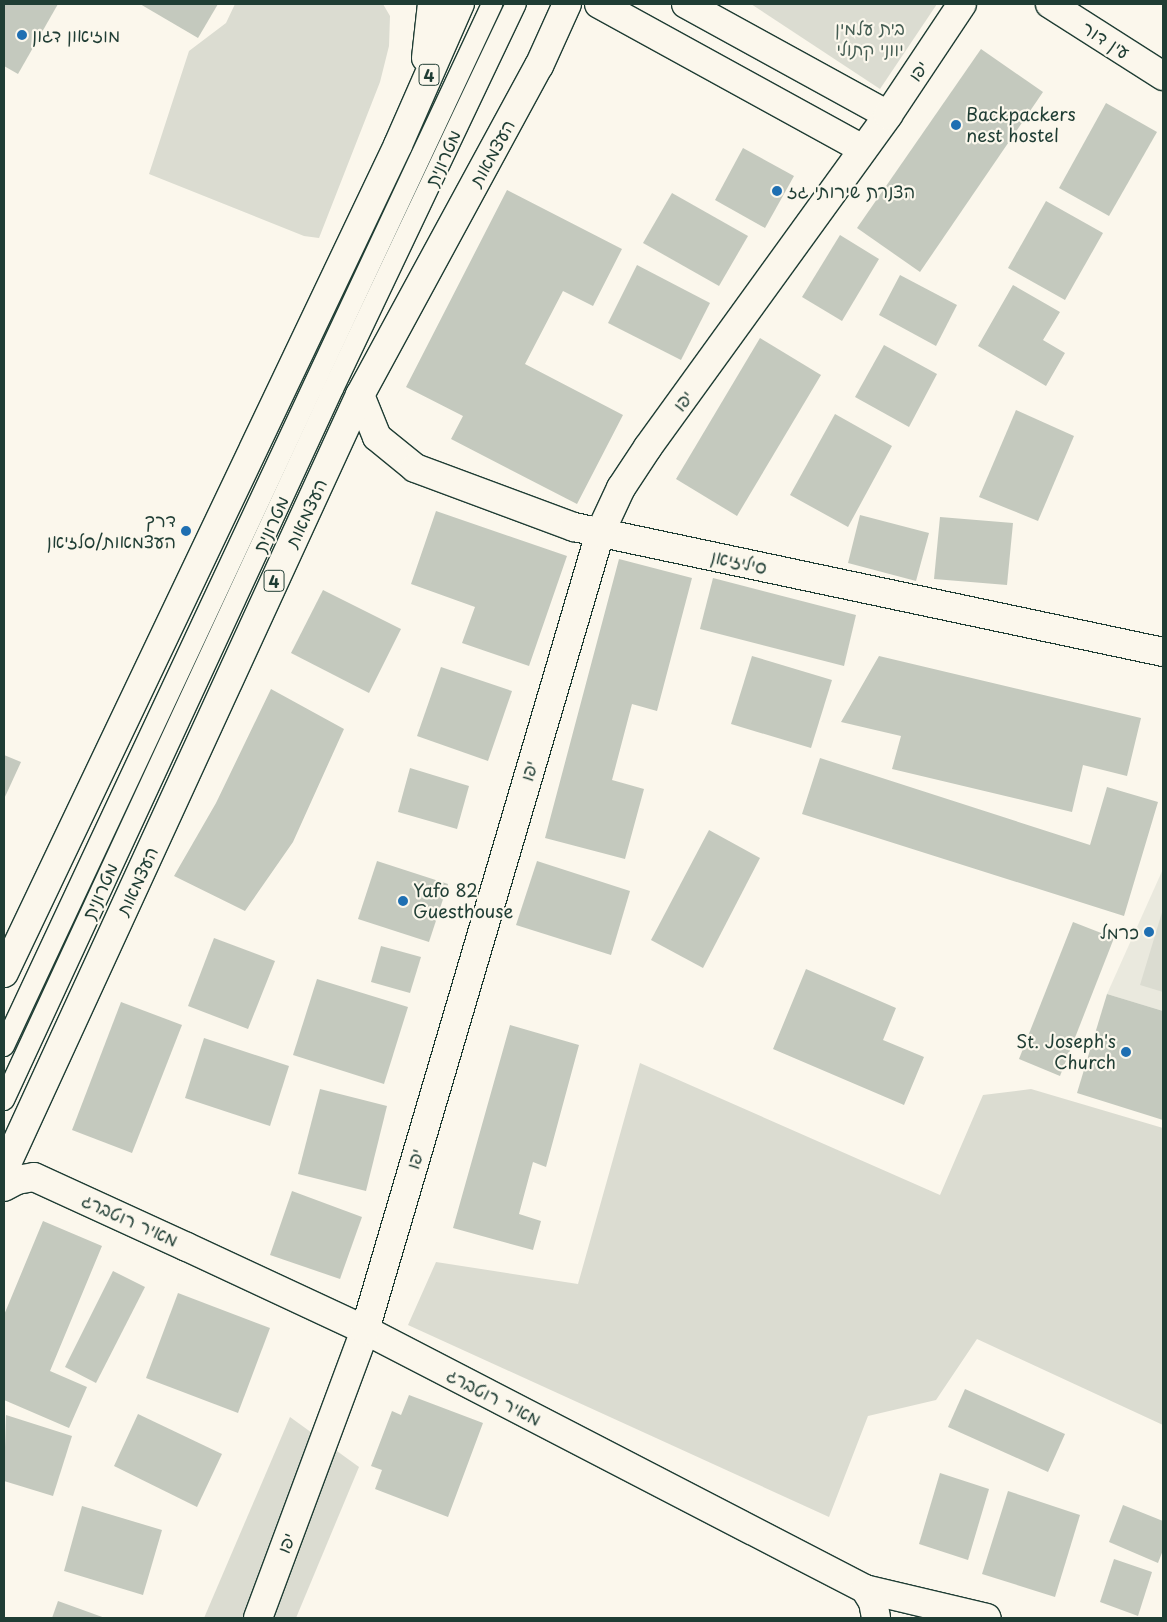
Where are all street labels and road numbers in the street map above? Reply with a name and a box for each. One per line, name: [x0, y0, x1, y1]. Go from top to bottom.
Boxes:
street label: עין דור: [1078, 17, 1134, 63]
street label: יפו: [903, 57, 933, 85]
road number: 4: [418, 62, 440, 88]
street label: העצמאות: [465, 116, 519, 190]
street label: מטרונית: [421, 126, 465, 190]
street label: יפו: [668, 386, 698, 416]
street label: העצמאות: [281, 475, 331, 551]
street label: מטרונית: [249, 492, 293, 556]
street label: סיליזיאן: [709, 546, 769, 578]
road number: 4: [263, 568, 285, 594]
street label: יפו: [516, 758, 542, 784]
street label: העצמאות: [112, 843, 162, 919]
street label: מטרונית: [78, 859, 122, 923]
street label: יפו: [402, 1146, 428, 1172]
street label: מאיר רוטברג: [78, 1189, 182, 1251]
street label: מאיר רוטברג: [443, 1364, 545, 1430]
street label: יפו: [272, 1530, 300, 1556]

